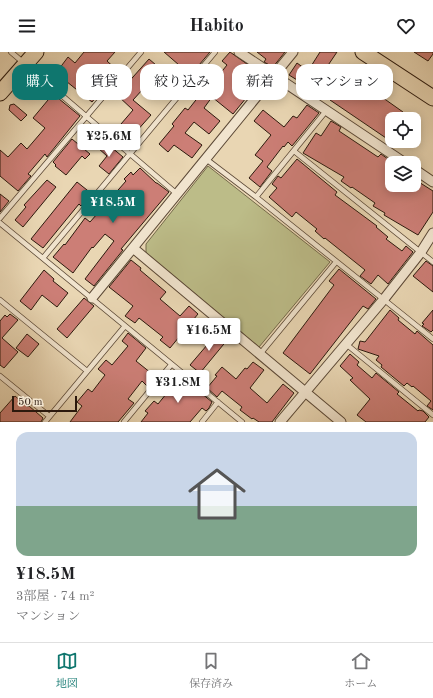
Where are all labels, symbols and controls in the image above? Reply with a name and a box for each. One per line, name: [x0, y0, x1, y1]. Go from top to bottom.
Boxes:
icon: menu: [16, 15, 38, 37]
icon: heart: [395, 15, 417, 37]
text: Habito: [189, 17, 244, 35]
chip: 購入: [12, 64, 68, 100]
chip: 賃貸: [76, 64, 132, 100]
chip: 絞り込み: [140, 64, 224, 100]
chip: 新着: [232, 64, 288, 100]
chip: マンション: [296, 64, 393, 100]
map controls: [385, 112, 421, 192]
button: locate: [385, 112, 421, 148]
pin: ¥25.6M: [76, 124, 142, 158]
text: ¥25.6M: [86, 130, 132, 143]
button: layers: [385, 156, 421, 192]
pin: ¥18.5M: [80, 190, 146, 224]
text: ¥18.5M: [90, 196, 136, 209]
pin: ¥16.5M: [176, 318, 242, 352]
text: ¥16.5M: [186, 324, 232, 337]
pin: ¥31.8M: [145, 370, 211, 404]
text: ¥31.8M: [155, 376, 201, 389]
scale bar: [12, 394, 77, 413]
text: 50 m: [18, 397, 43, 408]
icon: home: [181, 458, 253, 530]
text: ¥18.5M: [16, 566, 75, 583]
text: 3部屋 · 74 m²: [16, 590, 94, 603]
text: マンション: [16, 610, 80, 623]
tab: 地図: [56, 650, 78, 692]
tab: 保存済み: [189, 650, 233, 692]
tab: ホーム: [344, 650, 377, 692]

